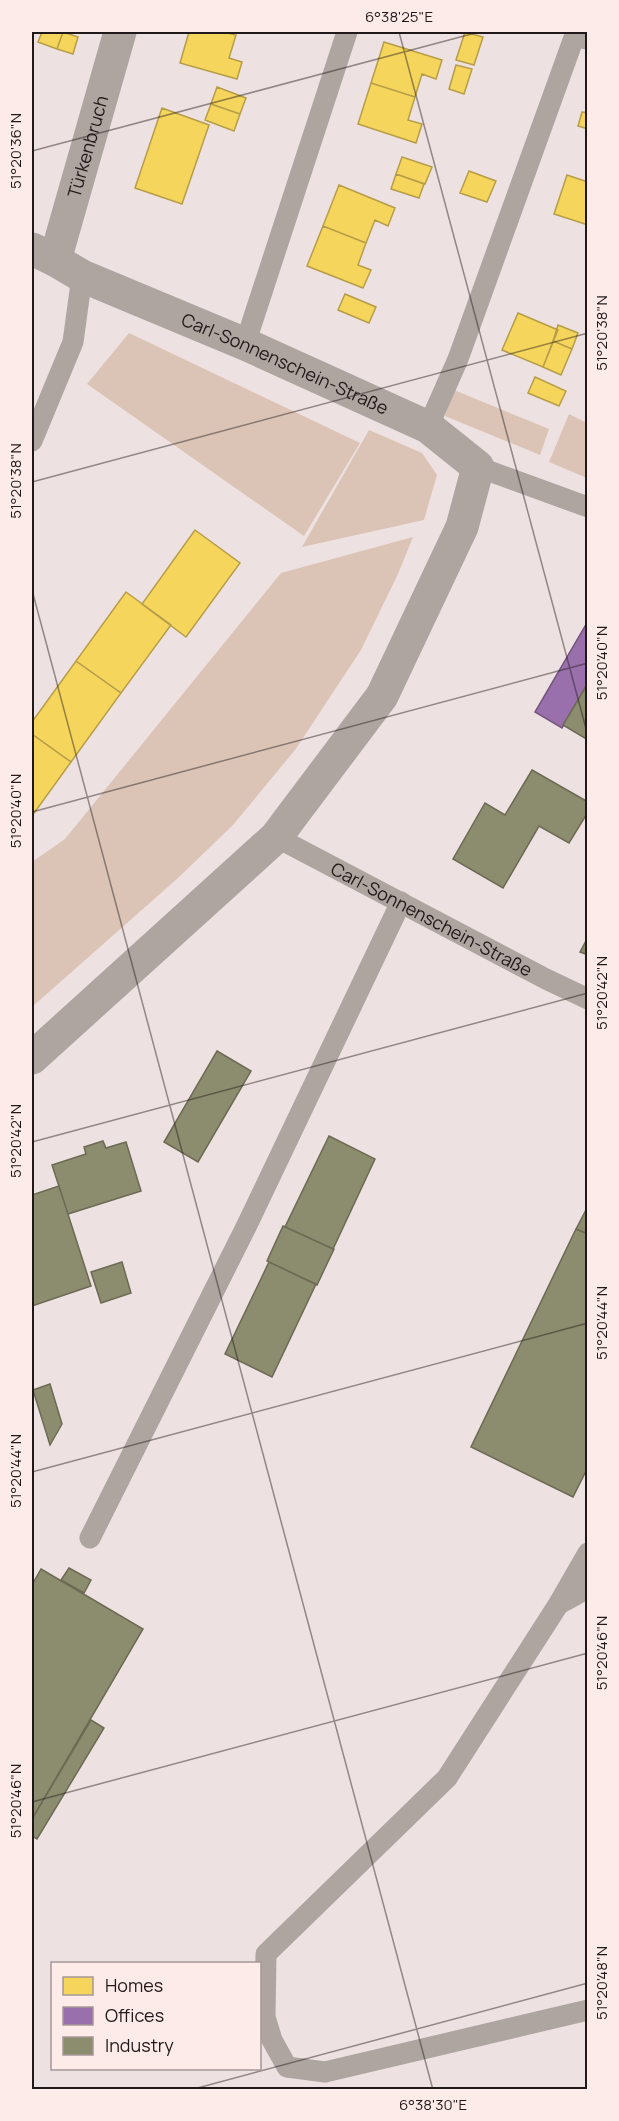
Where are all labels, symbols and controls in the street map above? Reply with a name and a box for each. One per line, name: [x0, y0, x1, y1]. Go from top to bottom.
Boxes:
text: 6°38'25"E: [365, 6, 433, 27]
street label: Türkenbruch: [61, 93, 113, 200]
text: 51°20'36"N: [5, 113, 26, 189]
text: 51°20'38"N: [591, 295, 612, 371]
street label: Carl-Sonnenschein-Straße: [178, 307, 393, 420]
text: 51°20'38"N: [5, 443, 26, 519]
text: 51°20'40"N: [591, 626, 612, 700]
text: 51°20'40"N: [5, 774, 26, 848]
street label: Carl-Sonnenschein-Straße: [327, 856, 537, 982]
text: 51°20'42"N: [591, 956, 612, 1030]
text: 51°20'42"N: [5, 1104, 26, 1178]
text: 51°20'44"N: [591, 1286, 612, 1360]
text: 51°20'44"N: [5, 1434, 26, 1508]
text: 51°20'46"N: [591, 1616, 612, 1690]
text: 51°20'46"N: [5, 1764, 26, 1838]
text: 51°20'48"N: [591, 1946, 612, 2020]
legend: [51, 1962, 261, 2070]
text: Homes: [105, 1973, 163, 1997]
text: Offices: [105, 2003, 164, 2027]
text: Industry: [105, 2033, 174, 2057]
text: 6°38'30"E: [399, 2094, 467, 2115]

